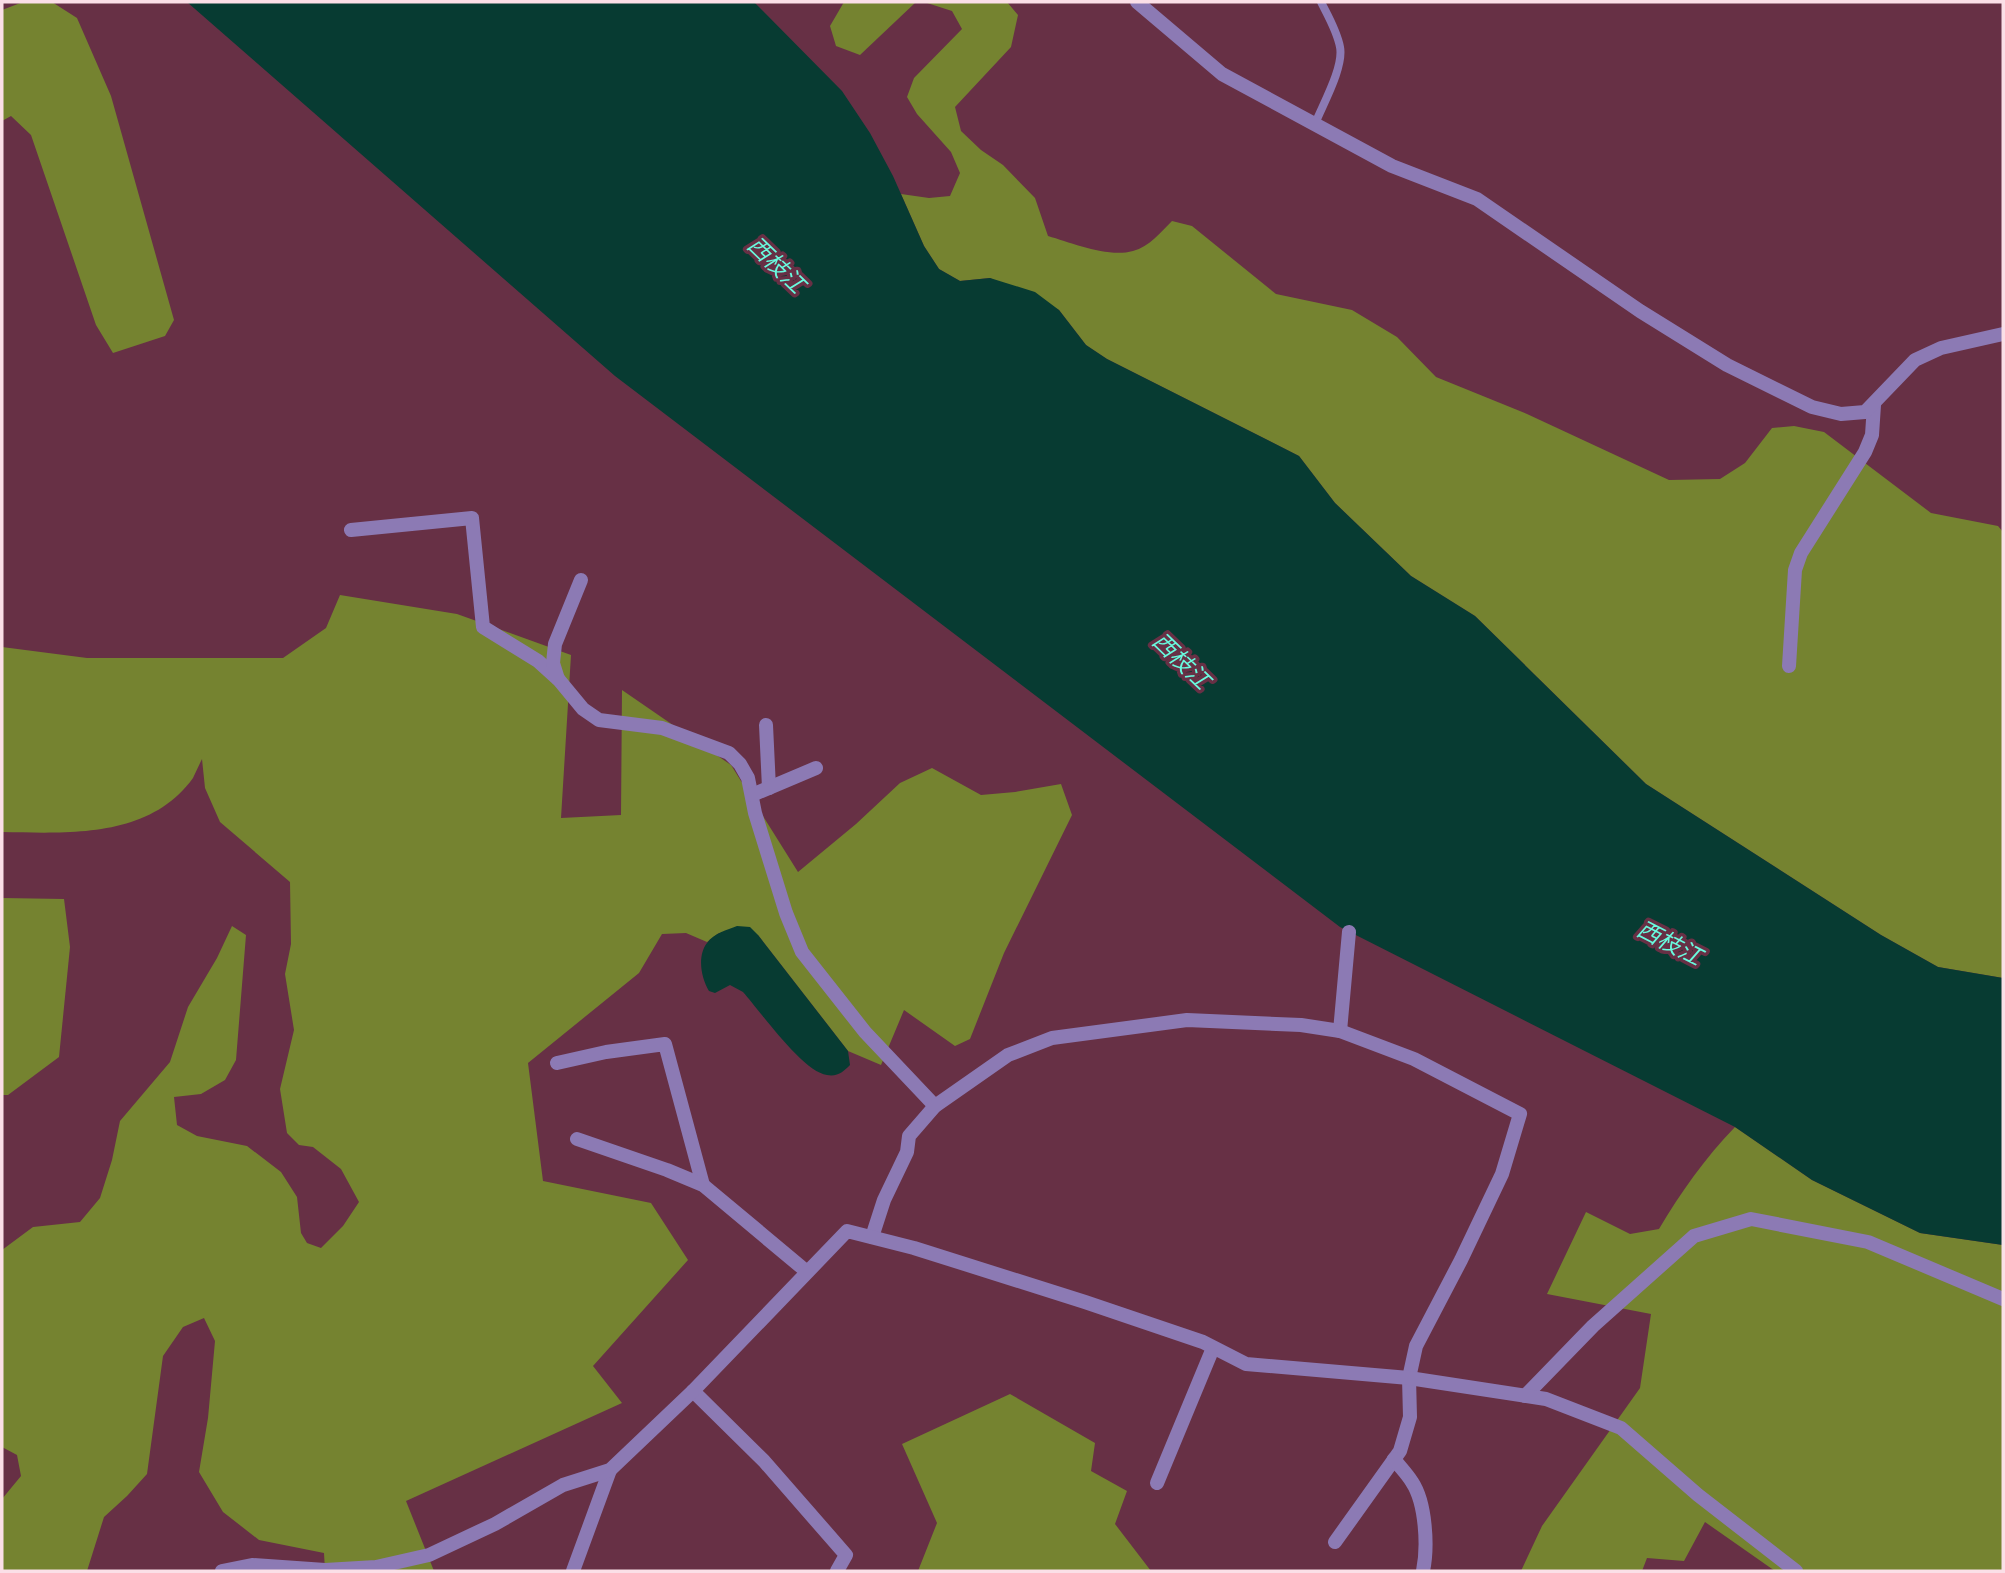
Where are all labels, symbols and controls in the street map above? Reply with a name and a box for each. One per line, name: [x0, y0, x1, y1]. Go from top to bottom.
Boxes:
water label: 西枝江: [741, 229, 815, 302]
water label: 西枝江: [1146, 625, 1220, 698]
water label: 西枝江: [1632, 912, 1711, 973]

